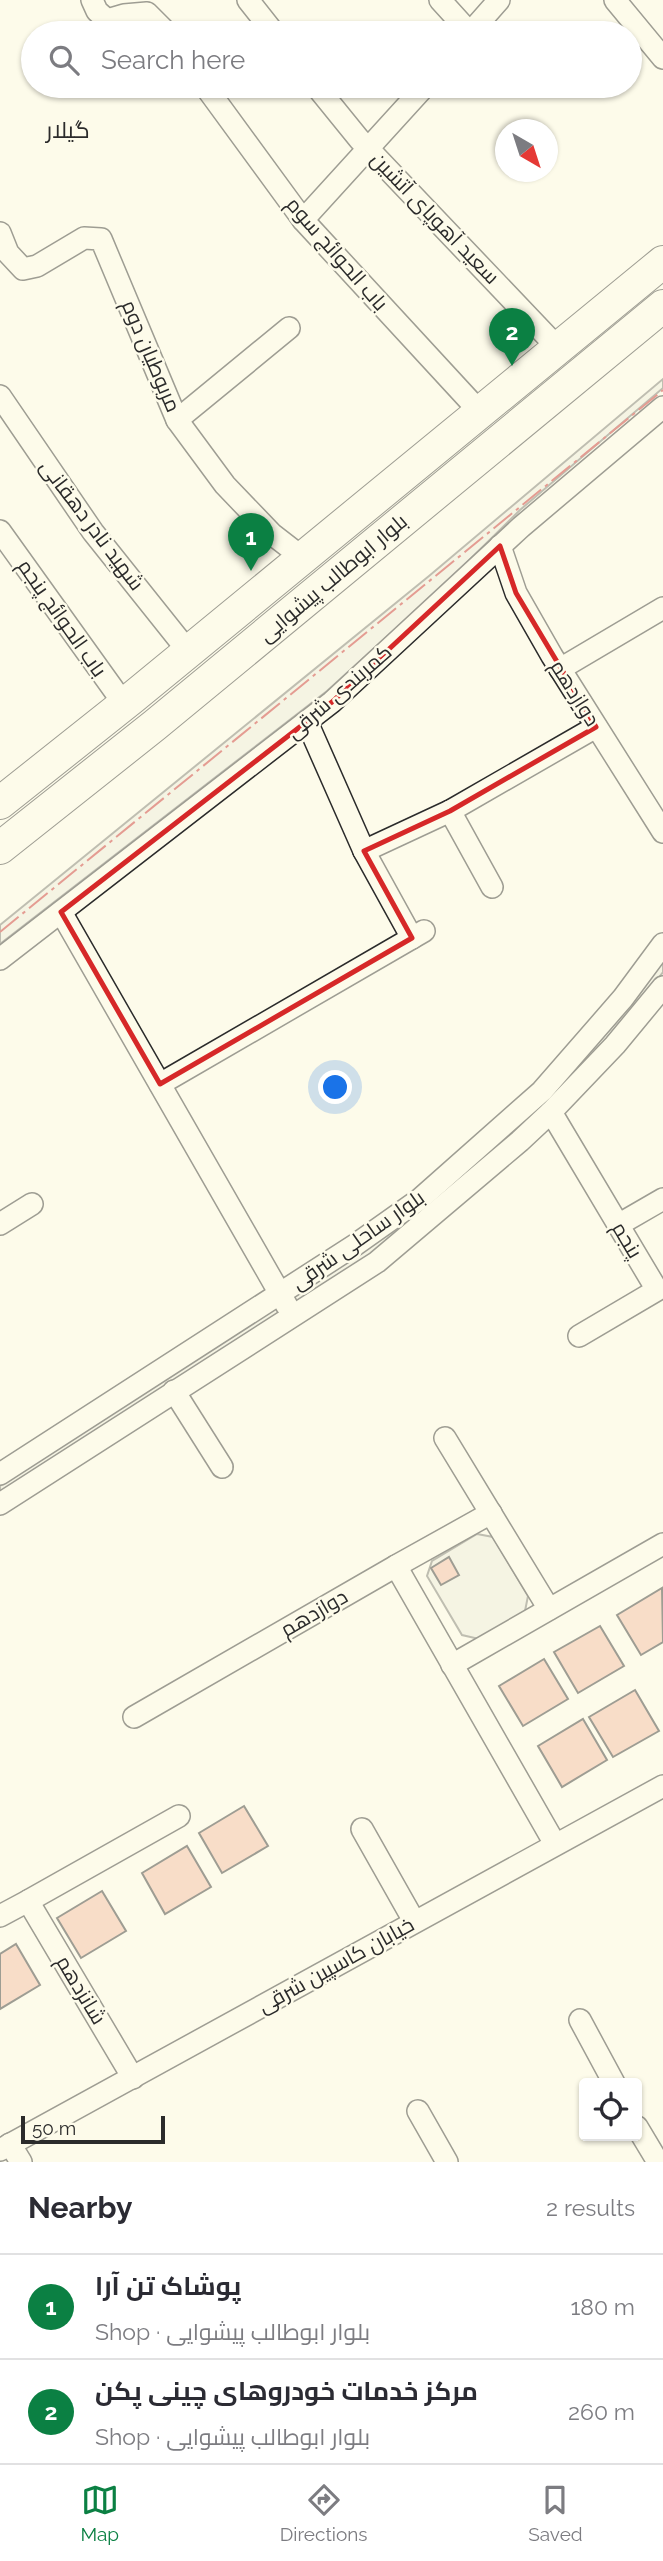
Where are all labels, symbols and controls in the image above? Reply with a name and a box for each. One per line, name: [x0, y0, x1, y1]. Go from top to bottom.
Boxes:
search box: [21, 21, 642, 98]
icon: search: [45, 41, 83, 79]
text: Search here: [101, 45, 245, 75]
district label: گیلار: [44, 116, 90, 143]
north arrow: [495, 119, 558, 182]
street label: سعید آهوپای آتشین: [364, 146, 505, 290]
street label: باب الحوائج سوم: [280, 192, 394, 317]
street label: مربوطیان دوم: [115, 296, 186, 417]
pin: 2: [489, 308, 535, 366]
street label: شهید نادر دهقانی: [34, 454, 150, 596]
street label: بلوار ابوطالب پیشوایی: [253, 508, 413, 649]
pin: 1: [228, 513, 274, 571]
street label: باب الحوائج پنجم: [11, 554, 112, 683]
street label: کمربندی شرقی: [281, 639, 397, 745]
street label: دوازدهم: [544, 655, 605, 732]
your location: [318, 1070, 352, 1104]
street label: بلوار ساحلی شرقی: [286, 1184, 430, 1296]
street label: پنجم: [605, 1217, 648, 1264]
street label: دوازدهم: [276, 1583, 353, 1643]
street label: خیابان کاسپین شرقی: [253, 1911, 419, 2019]
street label: شانزدهم: [49, 1951, 112, 2030]
map controls: [579, 2078, 642, 2141]
button: locate: [579, 2078, 642, 2141]
scale bar: [21, 2113, 164, 2145]
text: 50 m: [32, 2117, 76, 2139]
text: Nearby: [28, 2190, 132, 2225]
text: 2 results: [546, 2194, 635, 2221]
text: پوشاک تن آرا: [95, 2271, 241, 2301]
text: 1: [45, 2293, 57, 2320]
text: 180 m: [570, 2293, 635, 2320]
text: Shop · بلوار ابوطالب پیشوایی: [95, 2318, 370, 2345]
text: مرکز خدمات خودروهای چینی پکن: [95, 2376, 478, 2406]
text: 2: [45, 2398, 57, 2425]
text: 260 m: [568, 2398, 635, 2425]
text: Shop · بلوار ابوطالب پیشوایی: [95, 2423, 370, 2450]
tab: Map: [80, 2481, 119, 2545]
tab: Directions: [280, 2481, 368, 2545]
tab: Saved: [528, 2481, 583, 2545]

